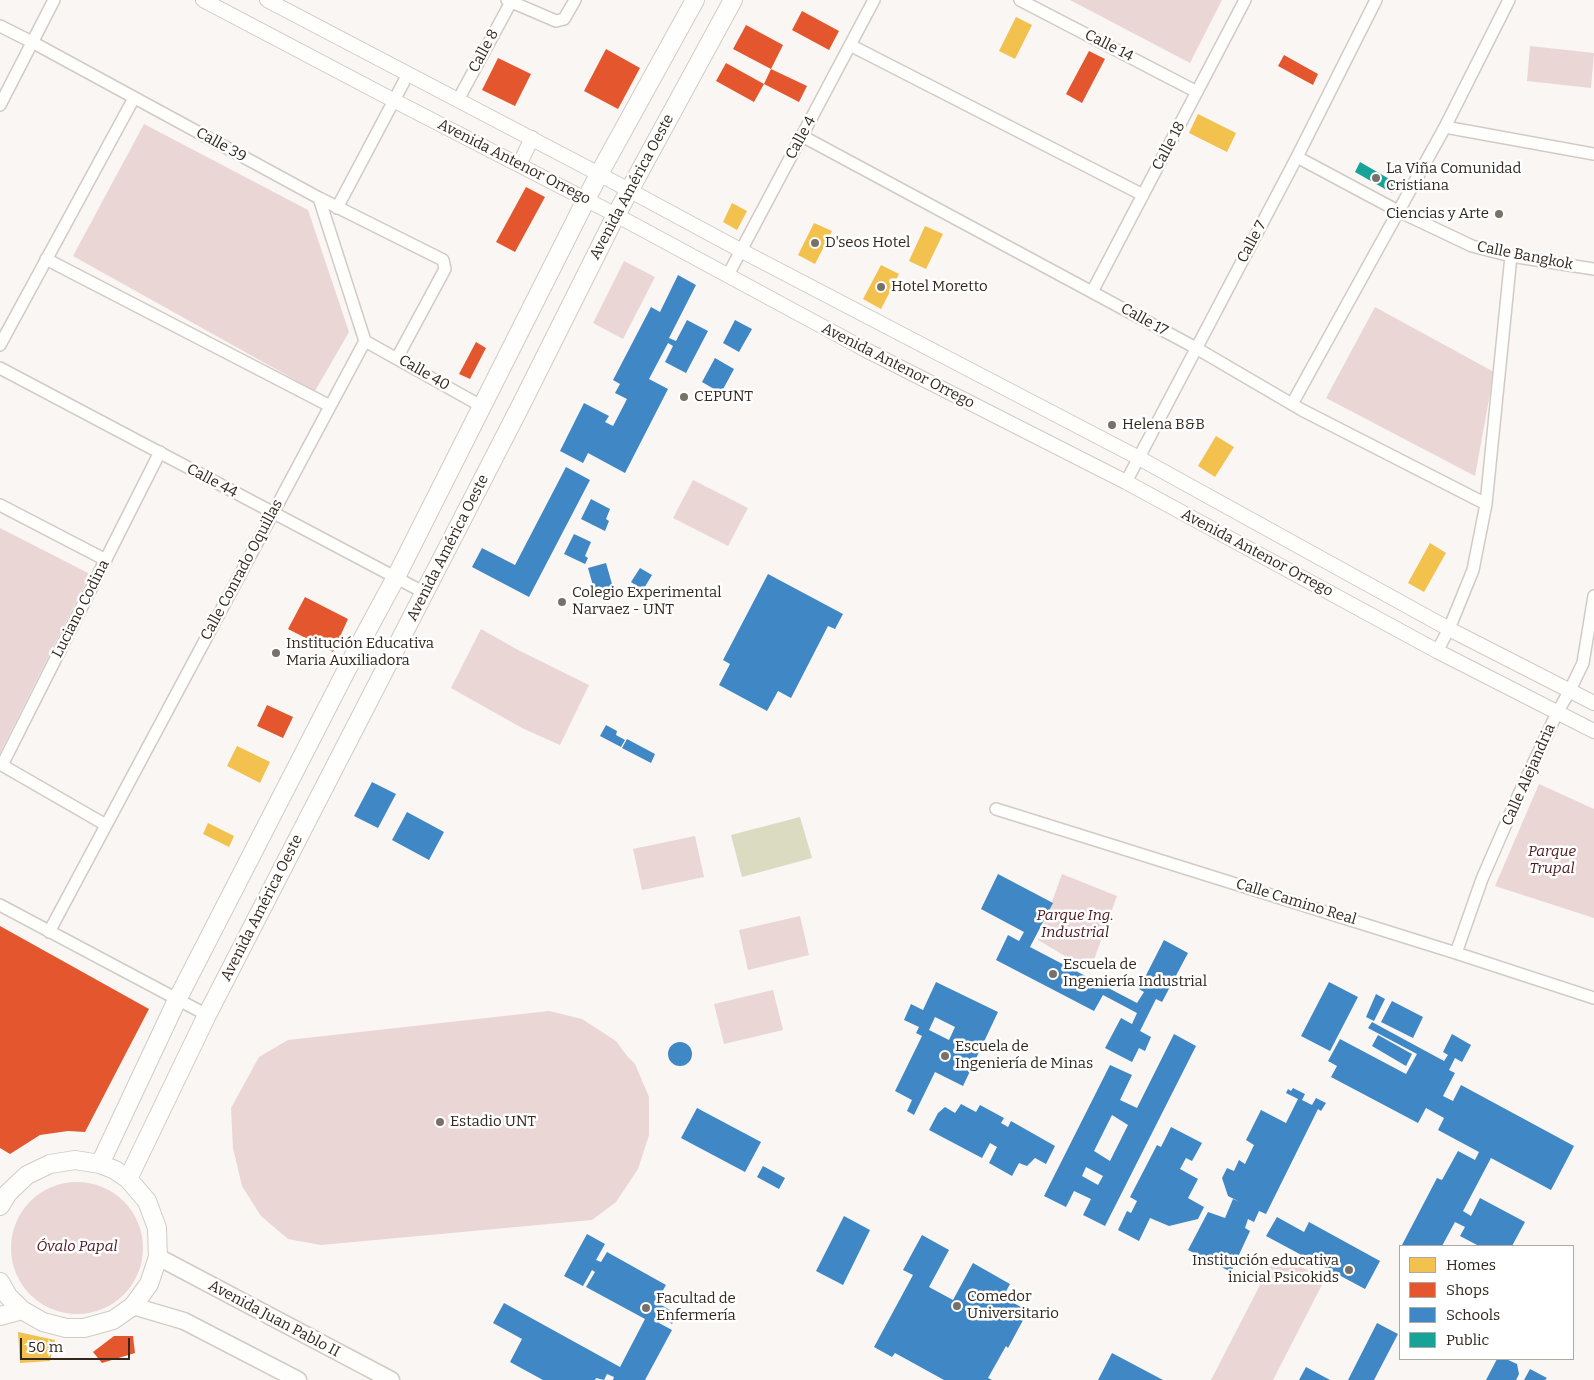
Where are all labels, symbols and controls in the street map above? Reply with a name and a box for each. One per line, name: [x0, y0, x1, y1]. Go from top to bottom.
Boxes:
street label: Calle 8: [465, 26, 503, 76]
street label: Calle 14: [1082, 26, 1136, 66]
street label: Avenida América Oeste: [586, 111, 678, 263]
street label: Calle 4: [782, 113, 820, 163]
street label: Avenida Antenor Orrego: [435, 116, 593, 208]
street label: Calle 18: [1149, 119, 1189, 173]
street label: Calle 39: [193, 124, 249, 166]
place label: La Viña Comunidad Cristiana: [1386, 160, 1521, 195]
marker: La Viña Comunidad Cristiana: [1370, 172, 1382, 184]
place label: Ciencias y Arte: [1386, 205, 1489, 223]
marker: Ciencias y Arte: [1493, 208, 1505, 220]
street label: Calle 7: [1234, 218, 1270, 266]
place label: D'seos Hotel: [825, 234, 910, 252]
marker: D'seos Hotel: [809, 237, 821, 249]
street label: Calle Bangkok: [1475, 238, 1575, 274]
place label: Hotel Moretto: [891, 278, 988, 296]
marker: Hotel Moretto: [875, 281, 887, 293]
street label: Calle 17: [1117, 300, 1171, 340]
street label: Avenida Antenor Orrego: [819, 320, 977, 412]
street label: Calle 40: [395, 351, 453, 395]
place label: CEPUNT: [694, 388, 753, 406]
marker: CEPUNT: [678, 391, 690, 403]
place label: Helena B&B: [1122, 416, 1205, 434]
marker: Helena B&B: [1106, 419, 1118, 431]
street label: Calle 44: [183, 460, 241, 502]
street label: Avenida América Oeste: [403, 472, 493, 624]
street label: Calle Conrado Oquillas: [197, 496, 287, 644]
street label: Avenida Antenor Orrego: [1178, 505, 1336, 601]
street label: Luciano Codina: [49, 557, 113, 661]
place label: Colegio Experimental Narvaez - UNT: [572, 584, 722, 619]
marker: Colegio Experimental Narvaez - UNT: [556, 596, 568, 608]
place label: Institución Educativa Maria Auxiliadora: [286, 635, 434, 670]
marker: Institución Educativa Maria Auxiliadora: [270, 647, 282, 659]
street label: Calle Alejandria: [1498, 721, 1560, 829]
street label: Avenida América Oeste: [217, 832, 307, 984]
park label: Parque Trupal: [1528, 843, 1576, 878]
street label: Calle Camino Real: [1234, 875, 1358, 929]
park label: Parque Ing. Industrial: [1036, 907, 1114, 942]
place label: Escuela de Ingeniería Industrial: [1063, 956, 1207, 991]
marker: Escuela de Ingeniería Industrial: [1047, 968, 1059, 980]
place label: Escuela de Ingeniería de Minas: [955, 1038, 1093, 1073]
marker: Escuela de Ingeniería de Minas: [939, 1050, 951, 1062]
place label: Estadio UNT: [450, 1113, 536, 1131]
marker: Estadio UNT: [434, 1116, 446, 1128]
park label: Óvalo Papal: [36, 1238, 118, 1256]
legend: [1399, 1245, 1574, 1360]
place label: Institución educativa inicial Psicokids: [1192, 1252, 1339, 1287]
text: Homes: [1446, 1256, 1496, 1274]
marker: Institución educativa inicial Psicokids: [1343, 1264, 1355, 1276]
street label: Avenida Juan Pablo II: [205, 1277, 343, 1361]
text: Shops: [1446, 1281, 1489, 1299]
place label: Comedor Universitario: [967, 1288, 1059, 1323]
place label: Facultad de Enfermería: [656, 1290, 736, 1325]
marker: Comedor Universitario: [951, 1300, 963, 1312]
marker: Facultad de Enfermería: [640, 1302, 652, 1314]
text: Schools: [1446, 1306, 1500, 1324]
scale bar: [22, 1328, 132, 1360]
text: Public: [1446, 1331, 1489, 1349]
text: 50 m: [28, 1338, 63, 1356]

